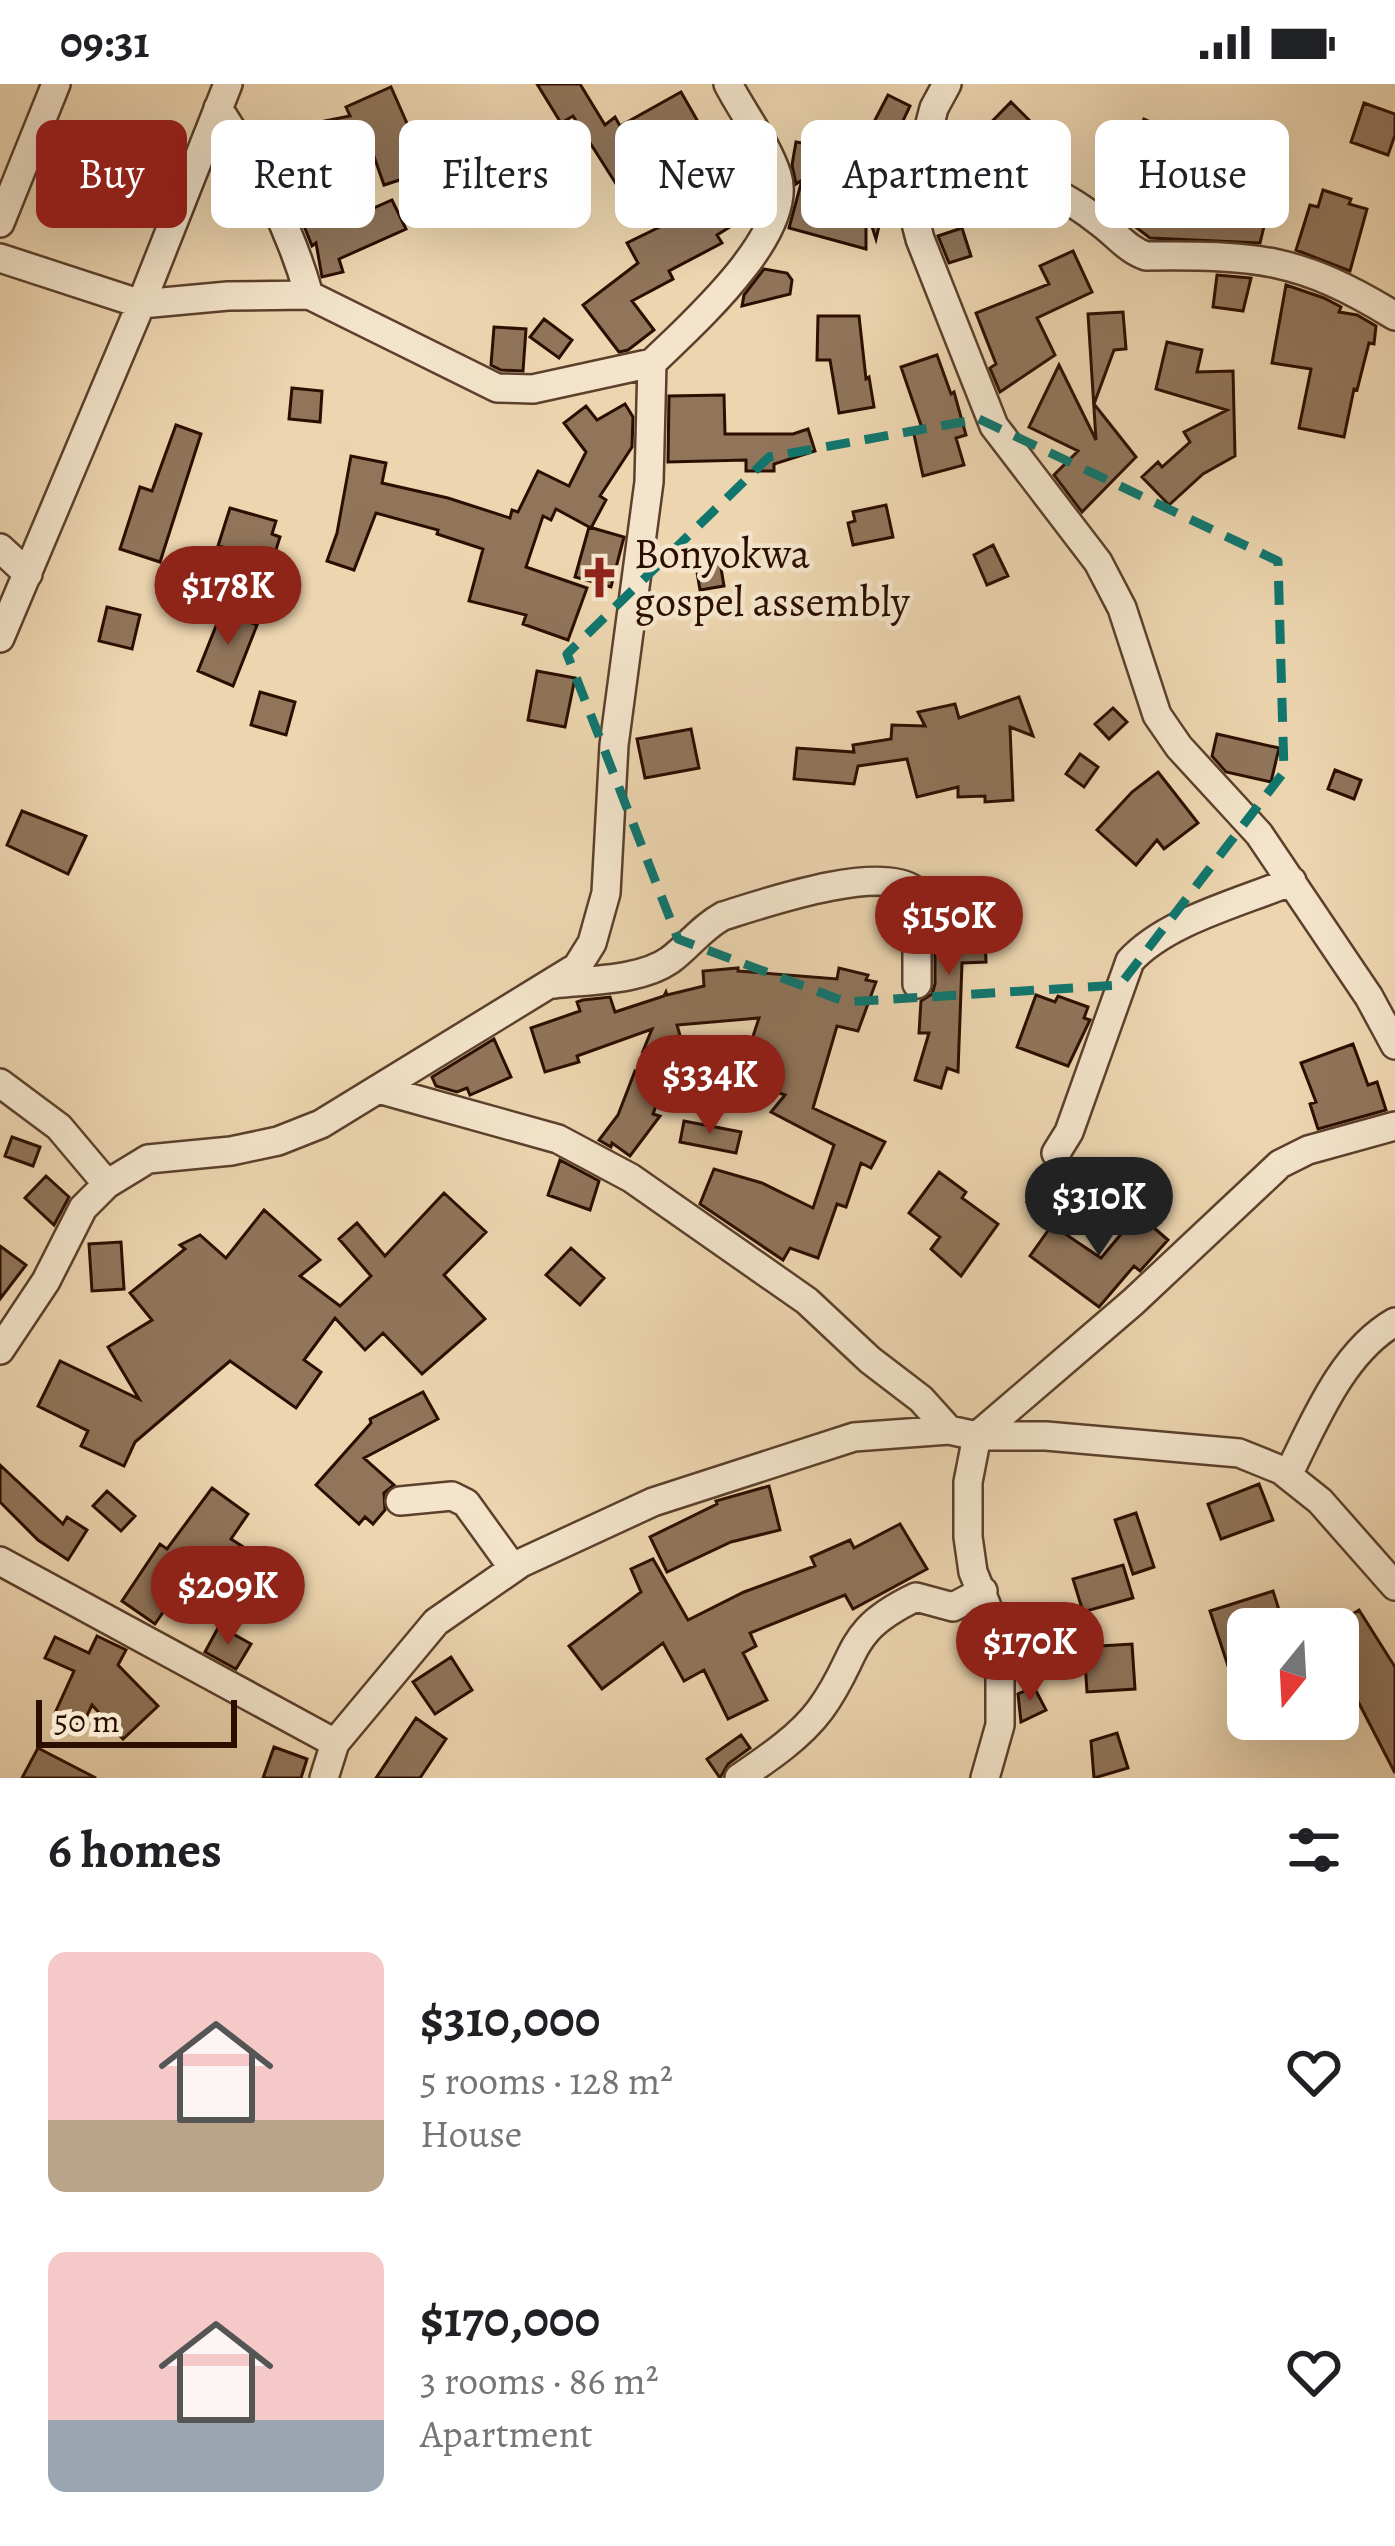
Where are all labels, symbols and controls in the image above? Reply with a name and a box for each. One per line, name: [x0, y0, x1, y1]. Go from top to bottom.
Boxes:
text: 09:31: [60, 11, 150, 73]
chip: Buy: [36, 120, 187, 228]
chip: Rent: [211, 120, 375, 228]
chip: Filters: [399, 120, 591, 228]
chip: New: [615, 120, 777, 228]
chip: Apartment: [801, 120, 1071, 228]
chip: House: [1095, 120, 1289, 228]
place label: Bonyokwa gospel assembly: [634, 525, 911, 630]
pin: $178K: [144, 546, 312, 648]
church icon: Bonyokwa gospel assembly: [577, 554, 623, 600]
text: $178K: [181, 558, 275, 611]
pin: $150K: [865, 876, 1033, 978]
text: $150K: [902, 888, 996, 941]
pin: $334K: [626, 1035, 794, 1137]
text: $334K: [662, 1047, 758, 1100]
pin: $310K: [1015, 1157, 1183, 1259]
text: $310K: [1052, 1169, 1146, 1222]
pin: $209K: [144, 1546, 312, 1648]
text: $209K: [178, 1558, 278, 1611]
pin: $170K: [946, 1602, 1114, 1704]
north arrow: [1227, 1608, 1359, 1740]
map controls: [1227, 1608, 1359, 1740]
text: $170K: [983, 1614, 1077, 1667]
scale bar: [36, 1694, 237, 1747]
text: 50 m: [54, 1698, 120, 1743]
text: 6 homes: [48, 1815, 222, 1885]
icon: filters: [1281, 1817, 1347, 1883]
text: $310,000: [420, 1984, 600, 2054]
icon: home: [144, 2000, 288, 2144]
icon: heart: [1281, 2039, 1347, 2105]
text: 5 rooms · 128 m²: [420, 2054, 673, 2107]
text: House: [420, 2107, 522, 2160]
text: $170,000: [420, 2284, 600, 2354]
icon: home: [144, 2300, 288, 2444]
icon: heart: [1281, 2339, 1347, 2405]
text: 3 rooms · 86 m²: [420, 2354, 659, 2407]
text: Apartment: [420, 2407, 593, 2460]

